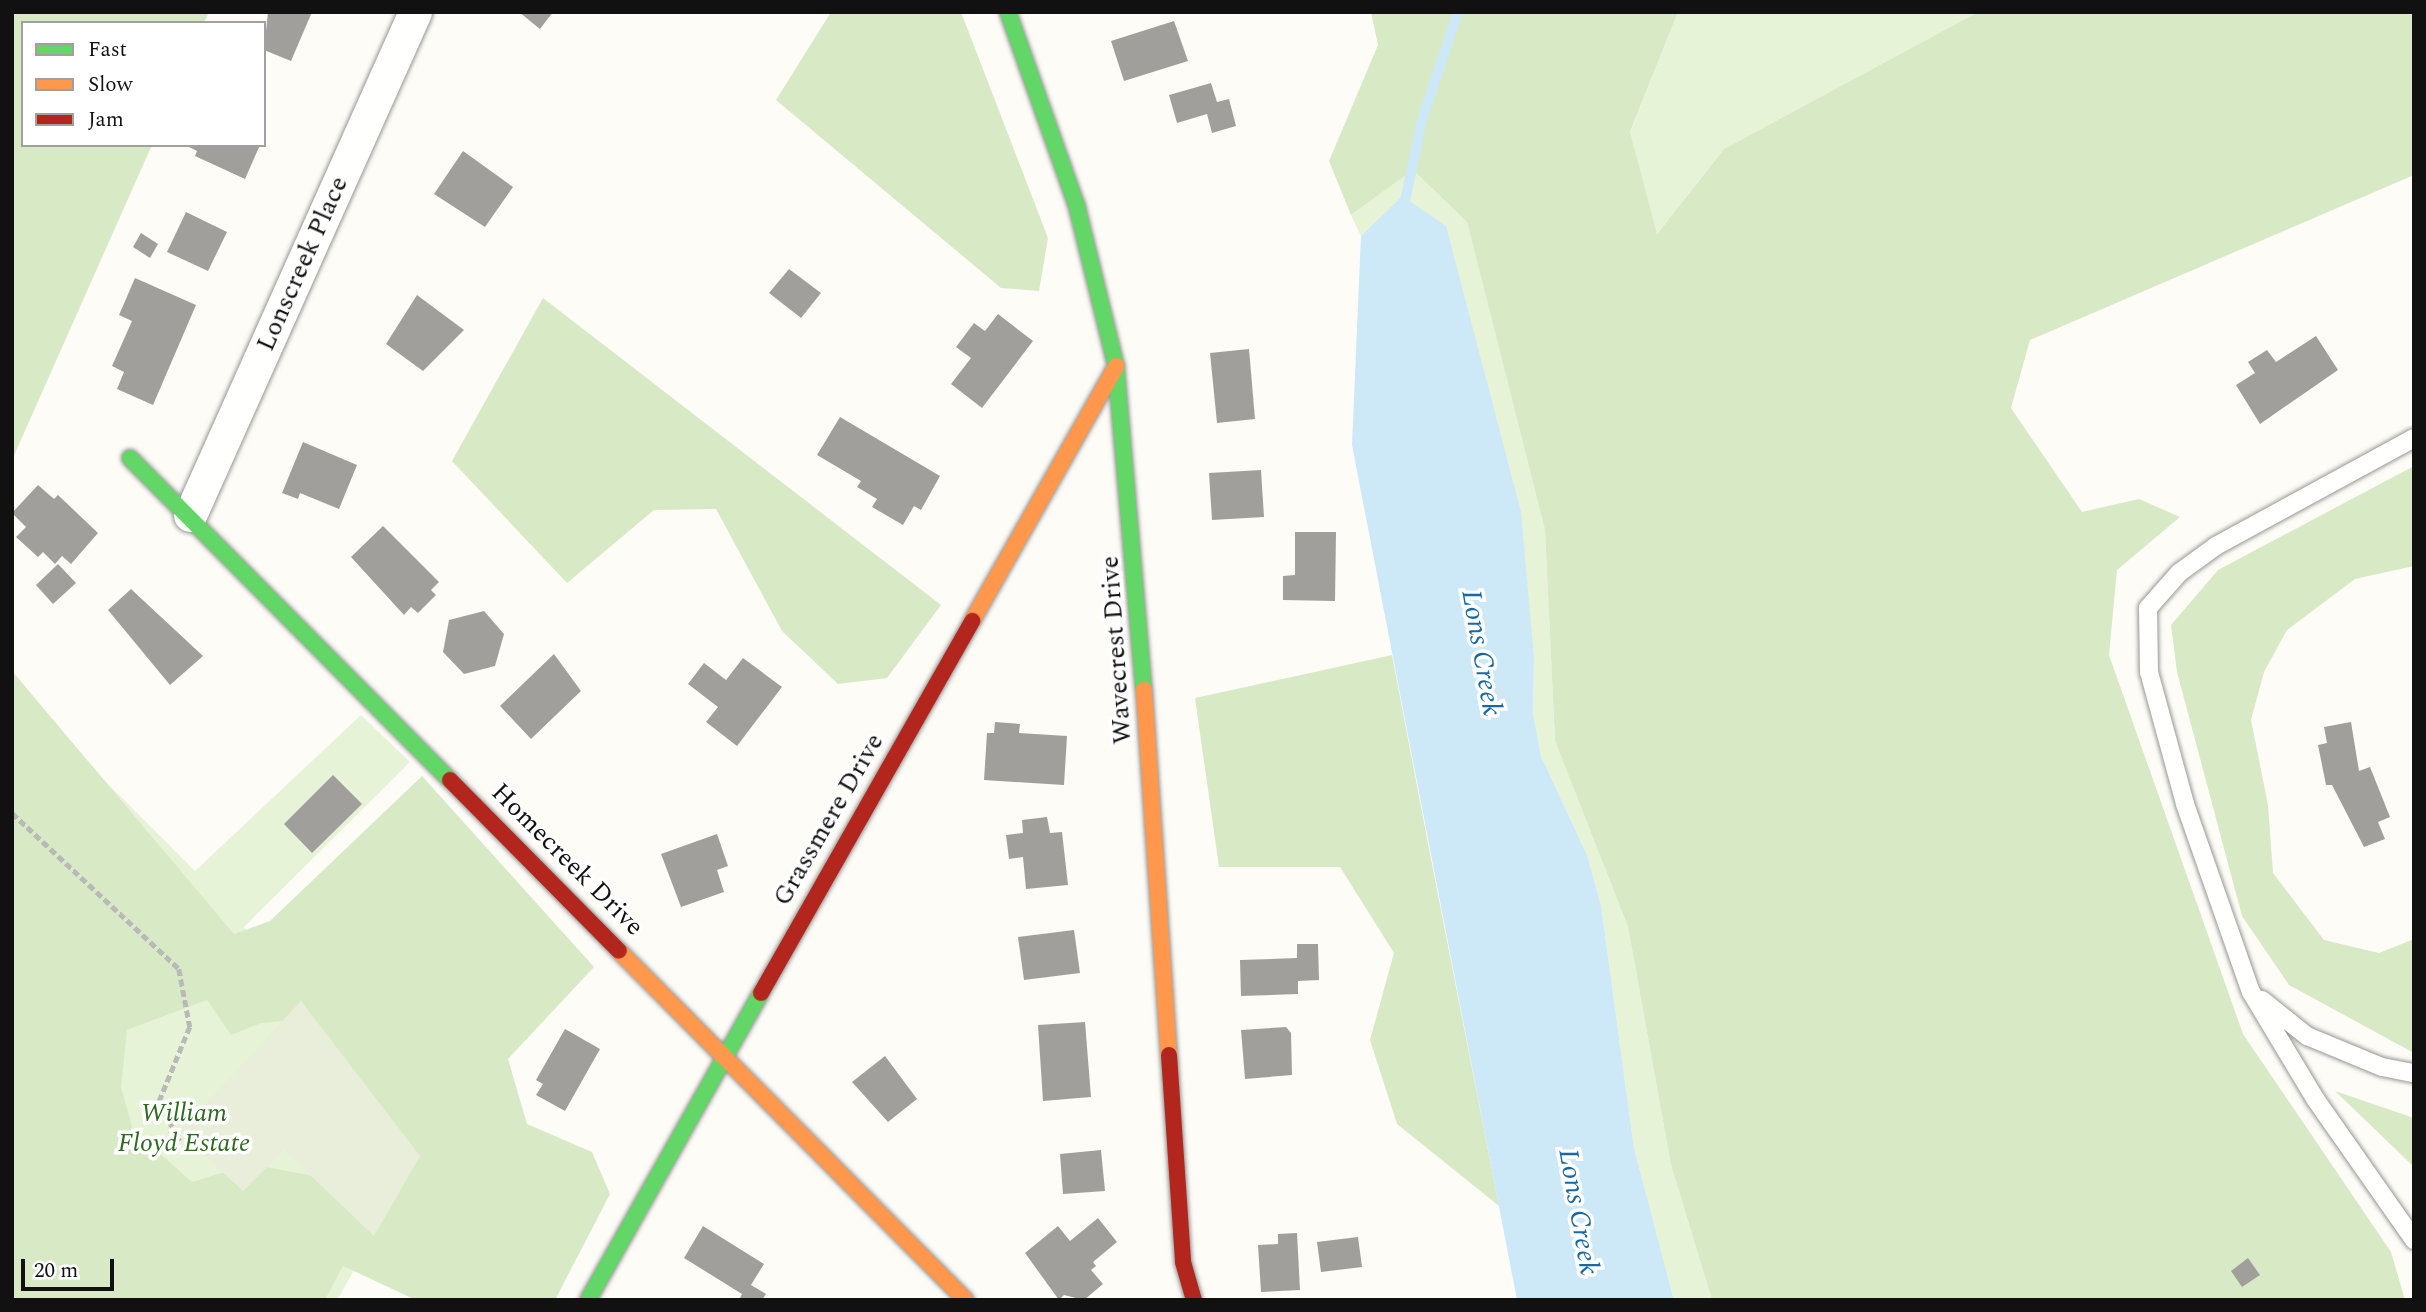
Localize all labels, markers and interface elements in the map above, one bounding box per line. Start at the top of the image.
legend [21,21,266,147]
text: Fast [88,34,127,66]
text: Slow [88,69,132,101]
text: Jam [88,104,124,136]
street label: Lonscreek Place [251,172,355,356]
street label: Wavecrest Drive [1095,555,1139,745]
water label: Lons Creek [1453,587,1509,719]
street label: Grassmere Drive [767,728,891,912]
street label: Homecreek Drive [484,777,650,943]
park label: William Floyd Estate [118,1098,250,1160]
water label: Lons Creek [1550,1146,1606,1278]
scale bar [24,1246,117,1290]
text: 20 m [34,1255,78,1287]

